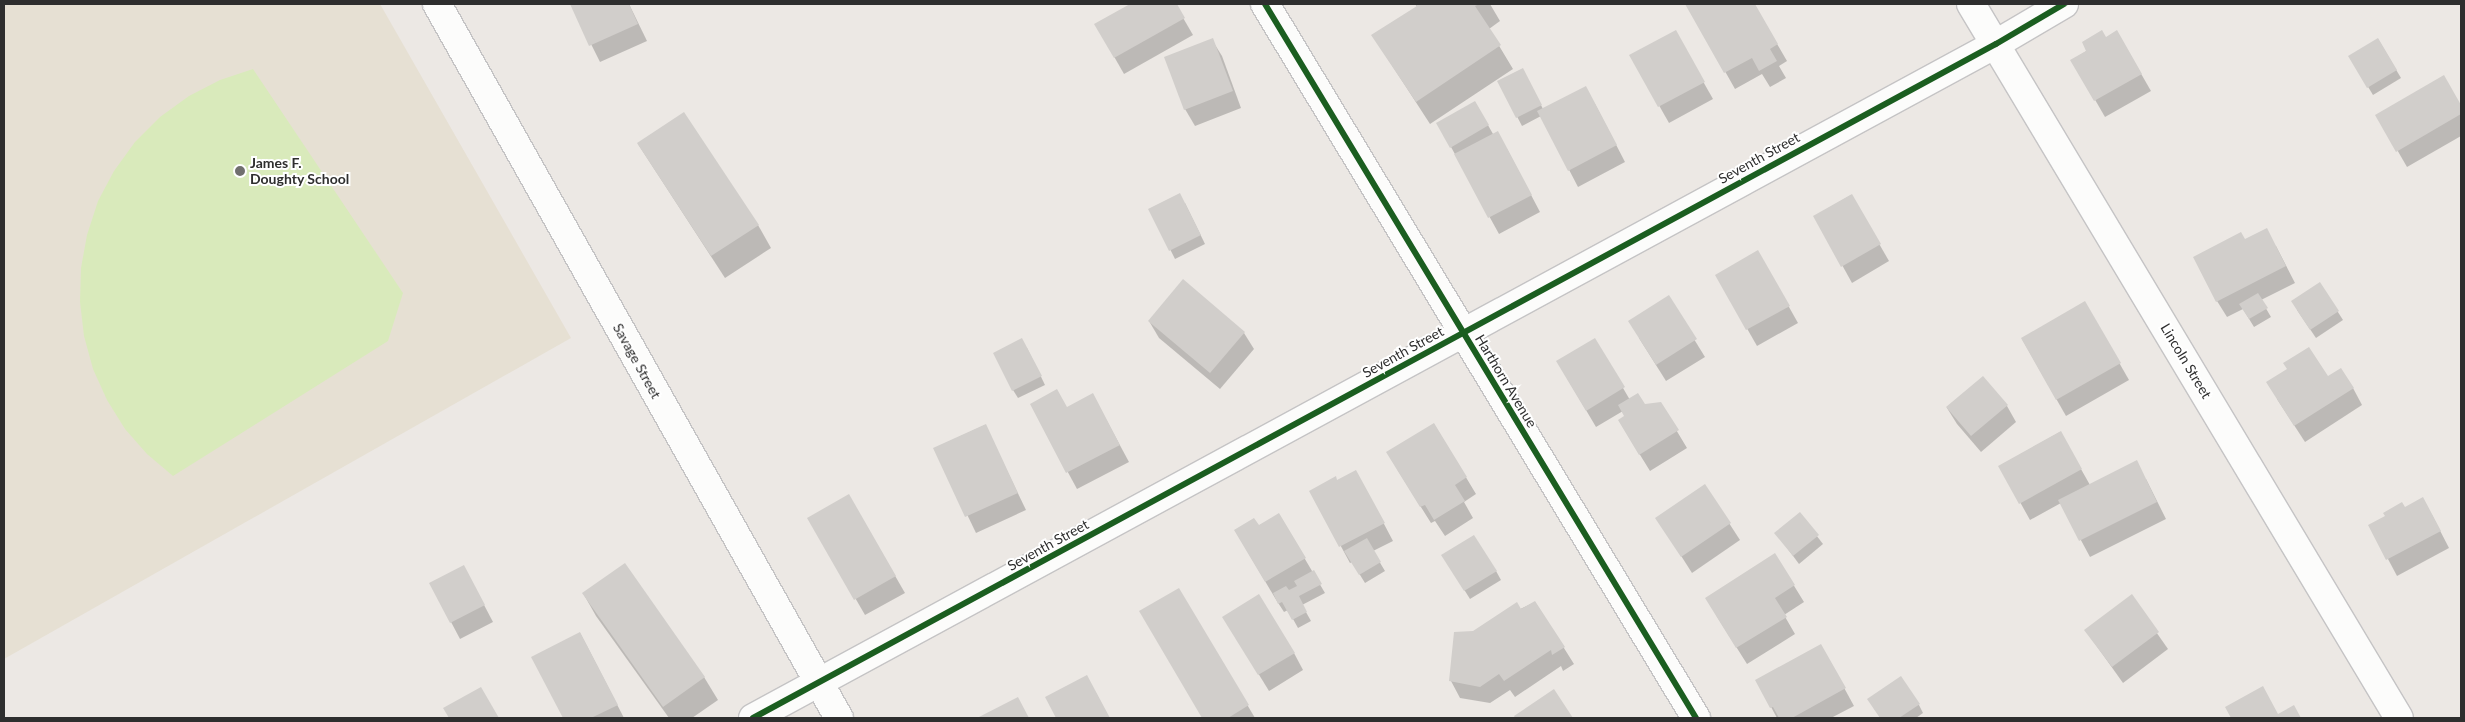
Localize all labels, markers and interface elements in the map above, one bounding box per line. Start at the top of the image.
street label: Seventh Street [1715,129,1803,187]
place label: James F. Doughty School [250,155,350,188]
marker: James F. Doughty School [234,165,246,177]
street label: Savage Street [609,320,665,402]
street label: Lincoln Street [2157,320,2215,402]
street label: Seventh Street [1359,323,1447,381]
street label: Harthorn Avenue [1471,331,1541,431]
street label: Seventh Street [1004,516,1092,574]

